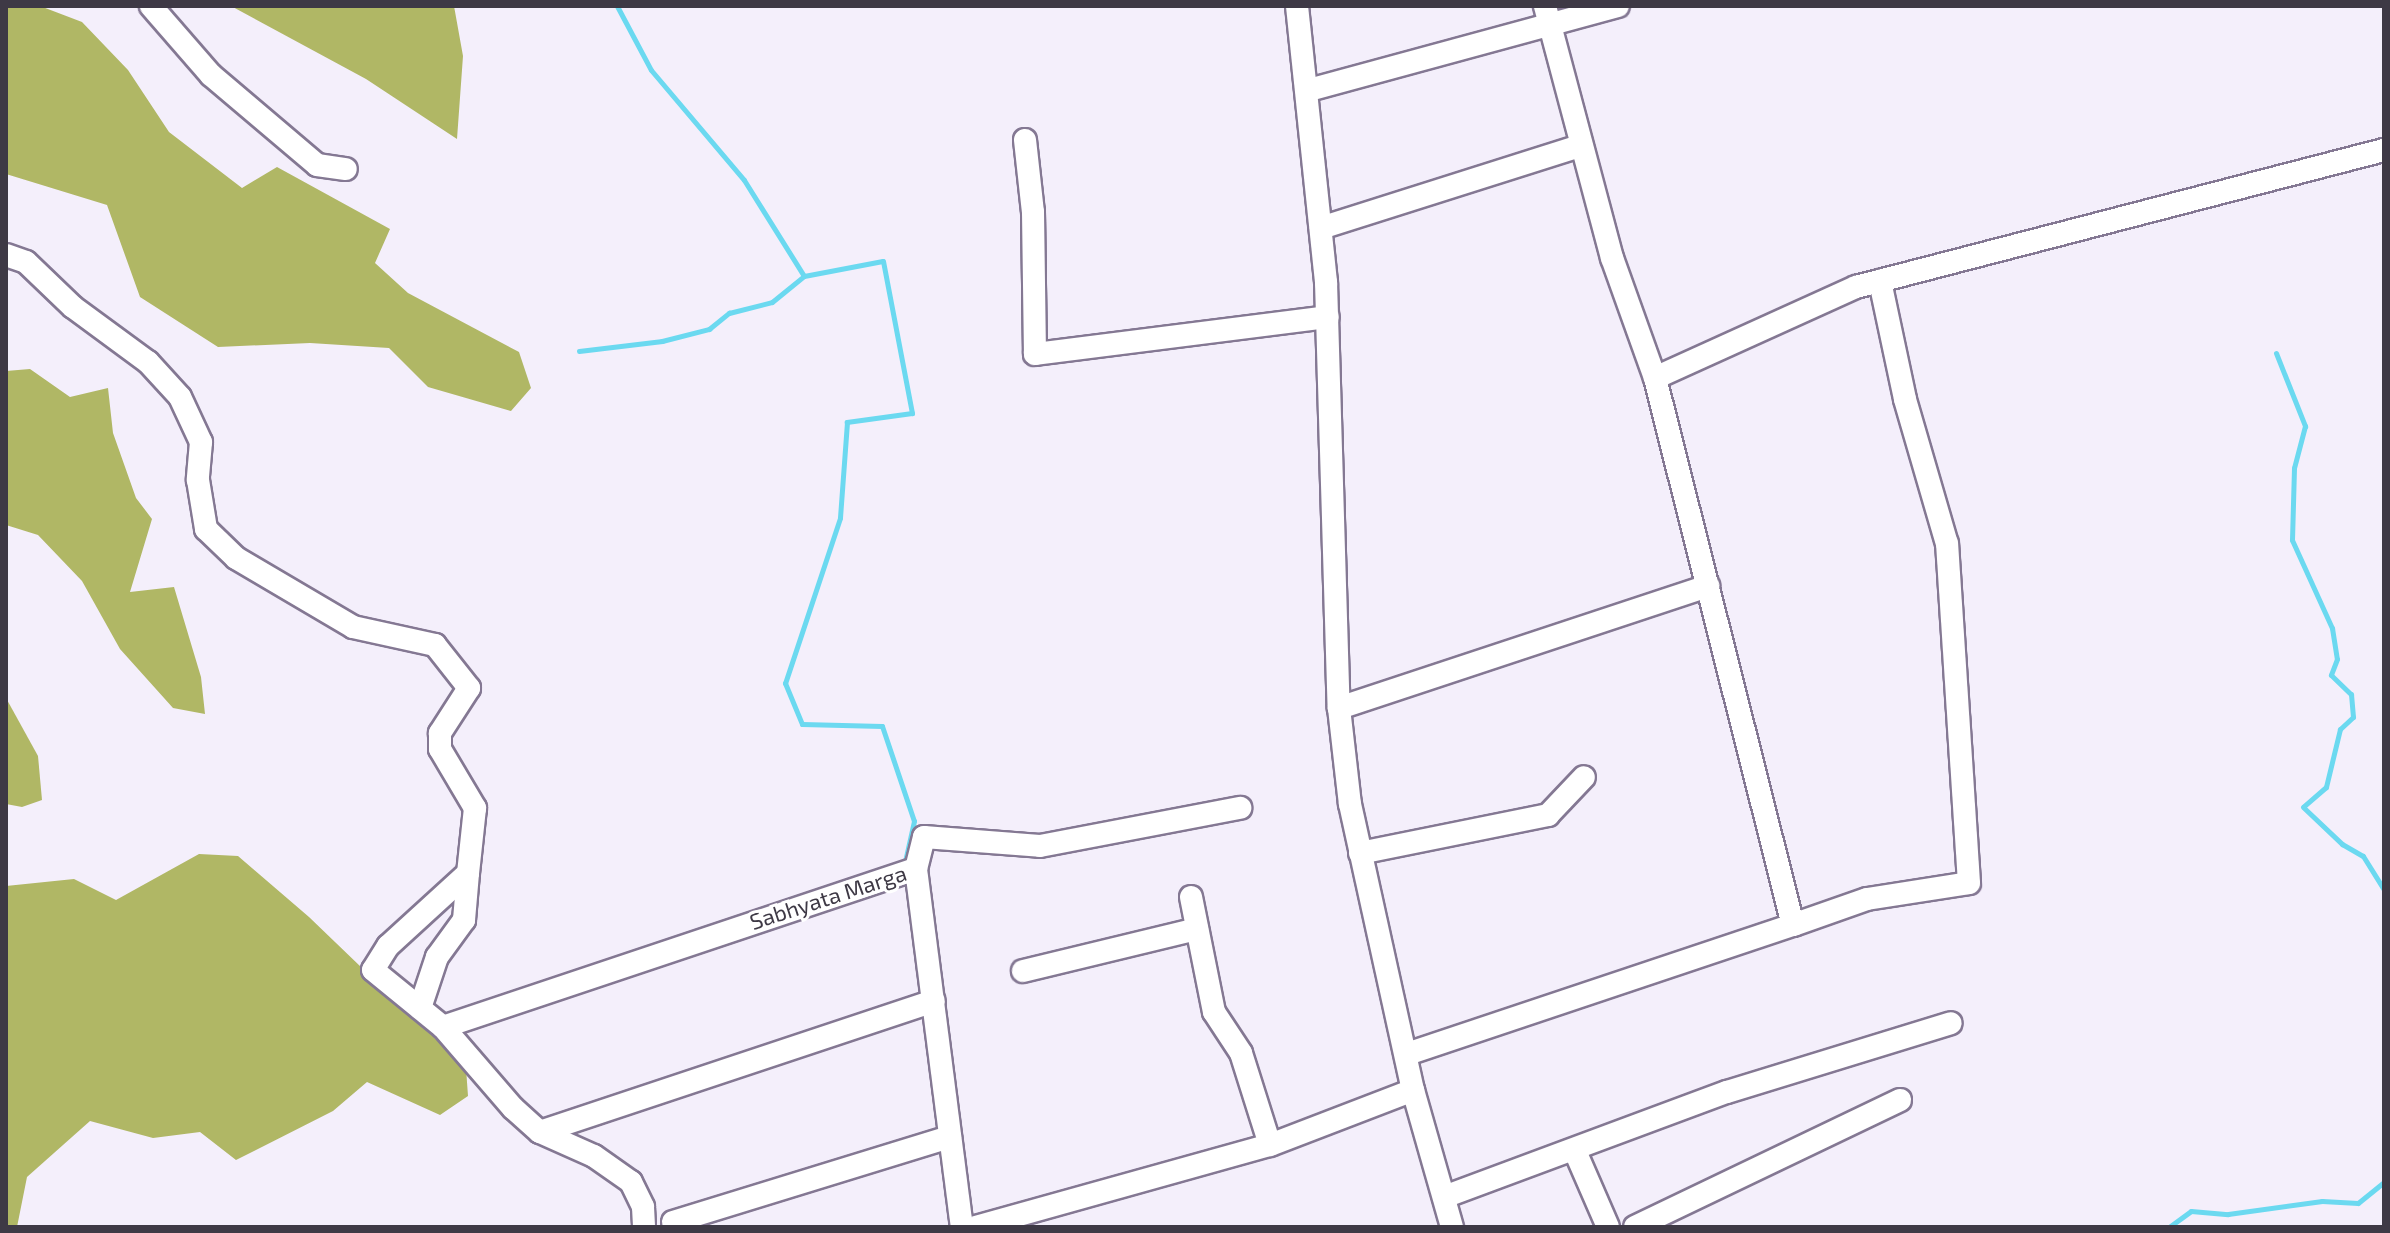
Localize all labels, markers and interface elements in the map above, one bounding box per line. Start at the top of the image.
street label: Sabhyata Marga [746,859,910,935]

